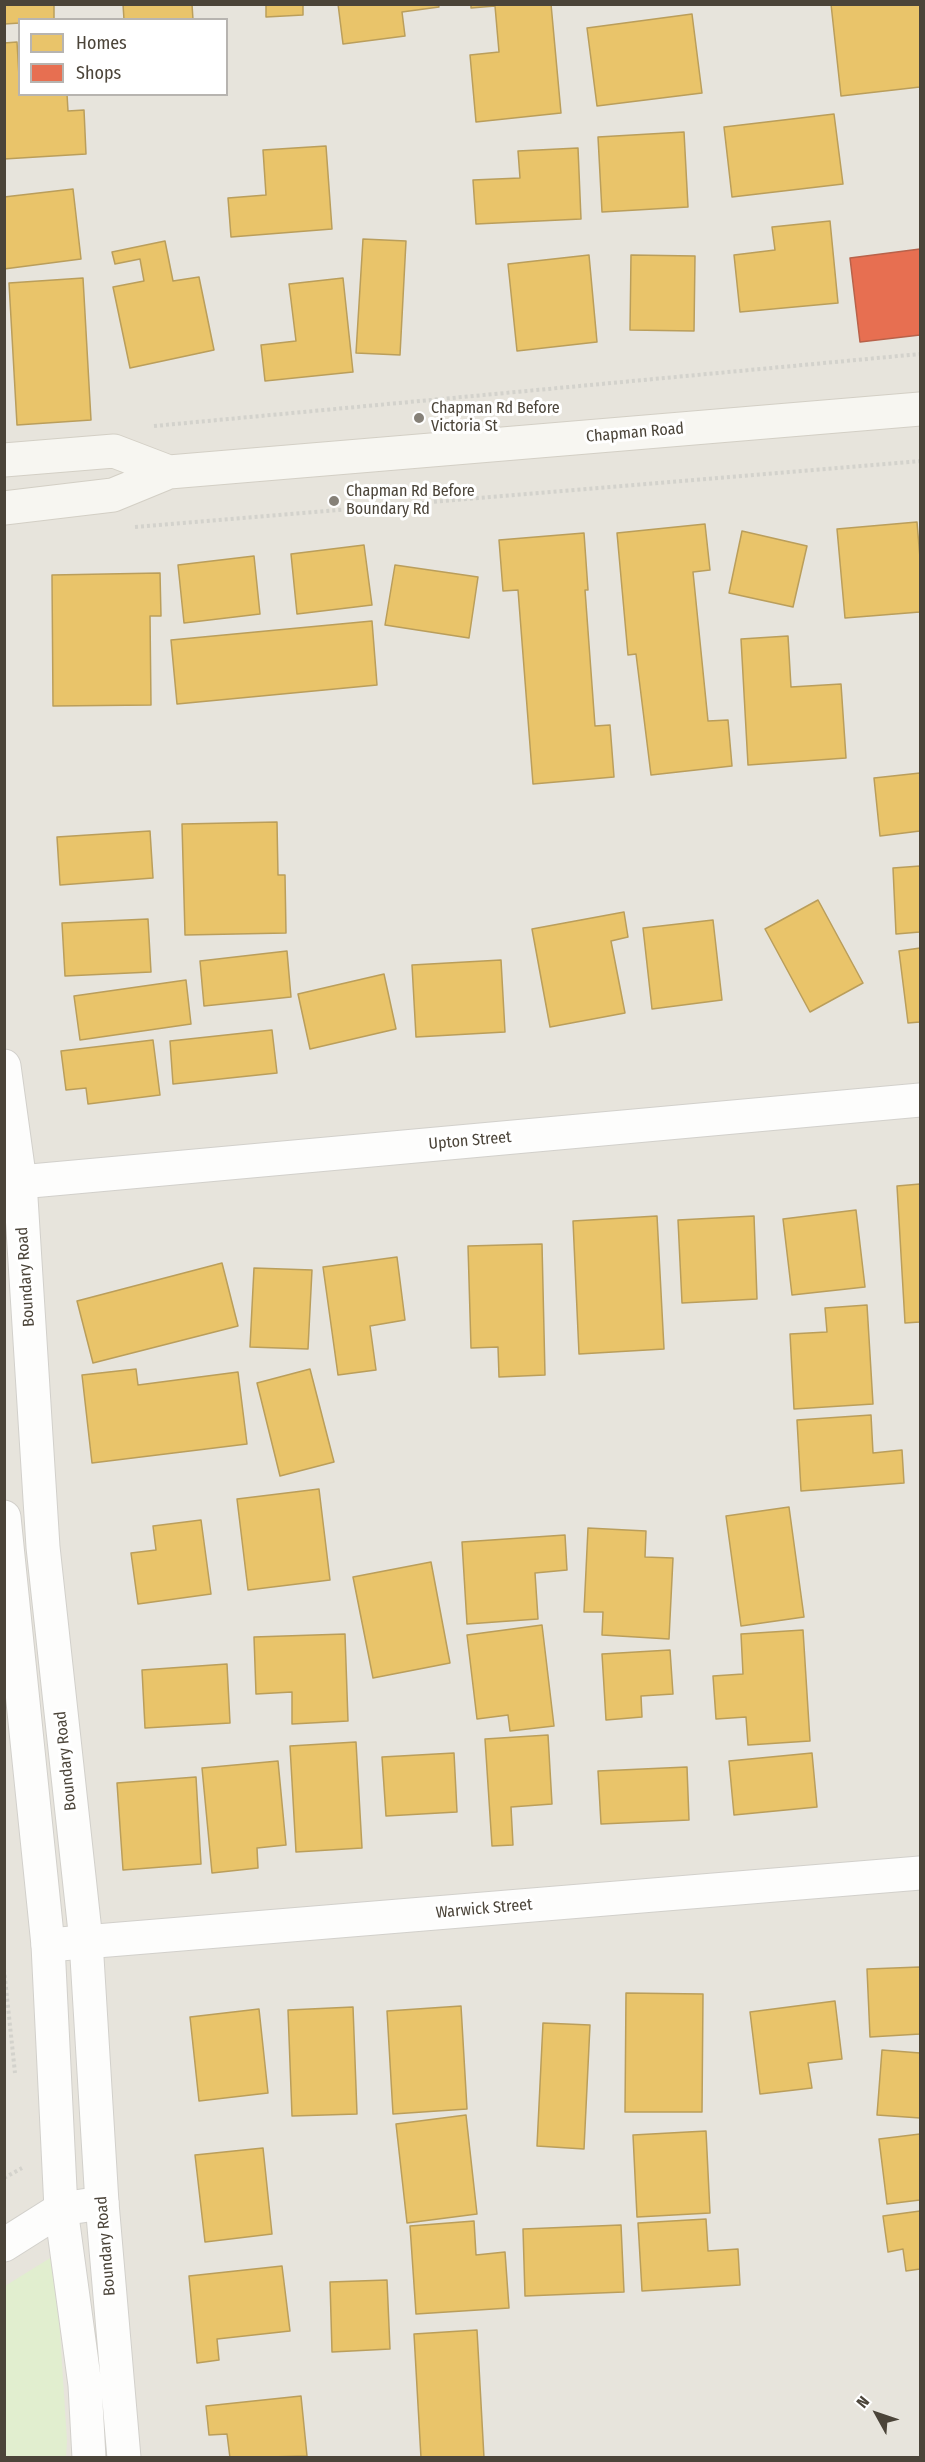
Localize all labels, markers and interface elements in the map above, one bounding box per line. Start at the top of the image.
legend [18,18,228,96]
text: Homes [76,32,127,54]
text: Shops [76,62,121,84]
place label: Chapman Rd Before Victoria St [431,399,560,437]
marker: Chapman Rd Before Victoria St [412,411,426,425]
street label: Chapman Road [585,419,685,447]
place label: Chapman Rd Before Boundary Rd [346,482,475,520]
marker: Chapman Rd Before Boundary Rd [327,494,341,508]
street label: Upton Street [428,1128,512,1154]
street label: Boundary Road [13,1226,39,1328]
street label: Boundary Road [51,1710,81,1812]
street label: Warwick Street [435,1895,533,1923]
street label: Boundary Road [92,2195,120,2297]
north arrow [847,2384,907,2444]
text: N [852,2392,873,2412]

